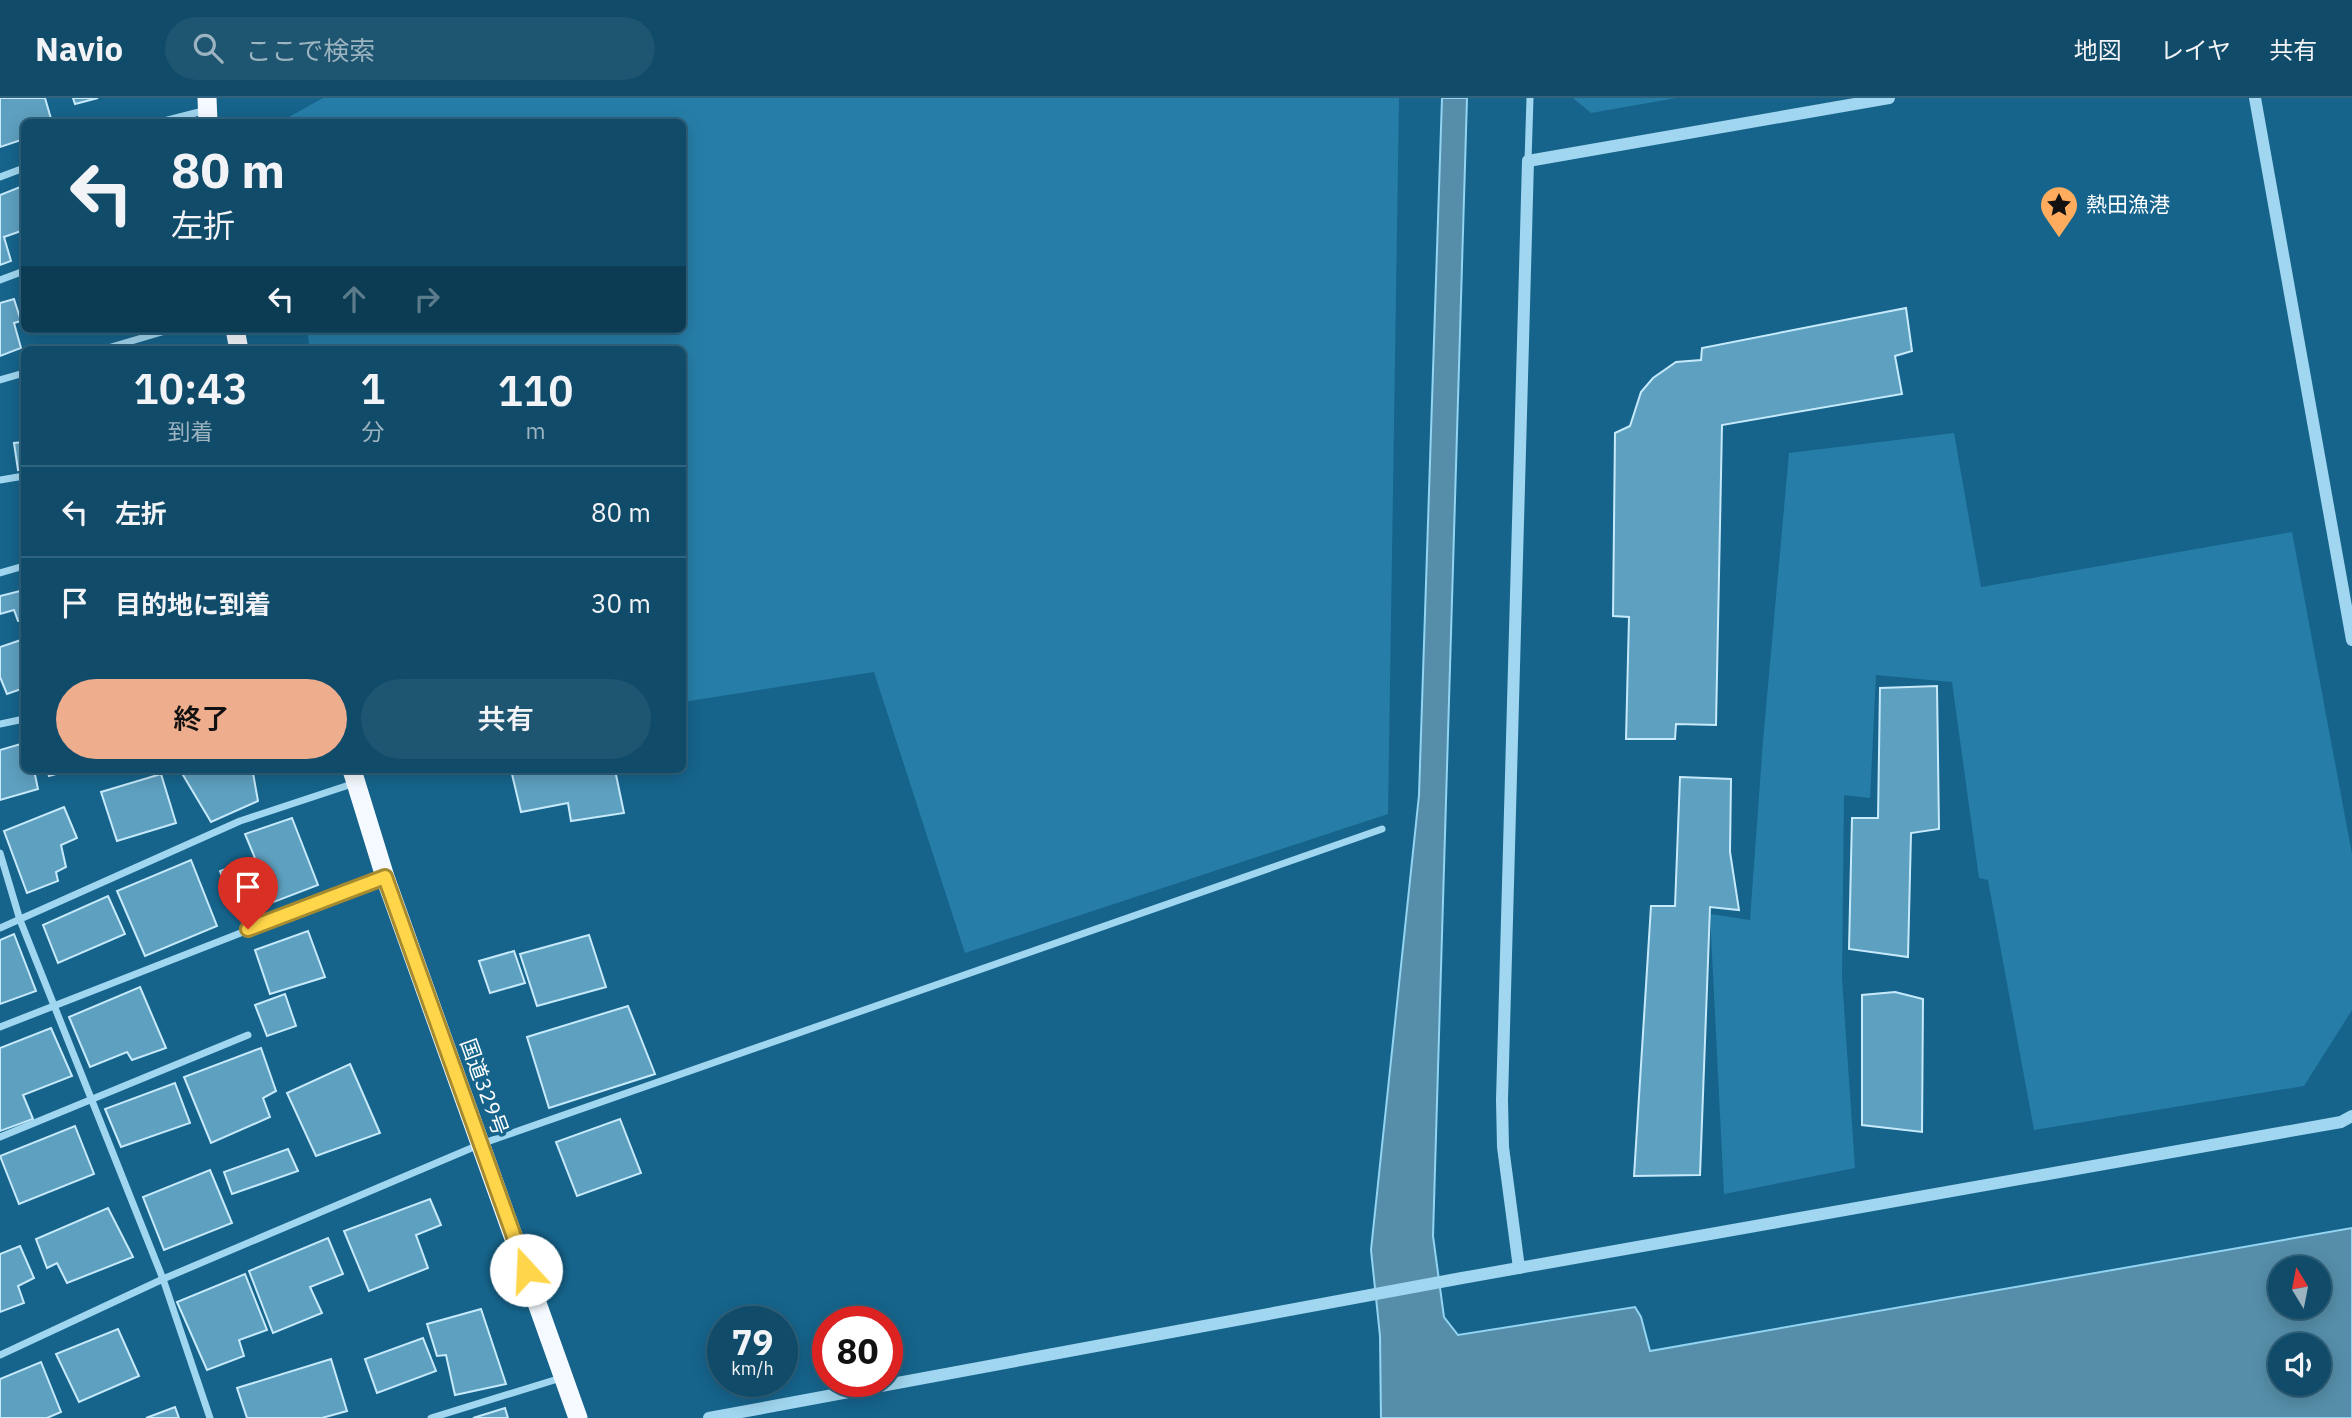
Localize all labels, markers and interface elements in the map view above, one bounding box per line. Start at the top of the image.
search box [165,17,655,80]
text: Navio [35,27,123,70]
icon: search [189,29,227,67]
text: ここで検索 [245,33,375,67]
text: 地図 [2074,34,2122,66]
text: レイヤ [2160,34,2231,66]
text: 共有 [2269,34,2317,66]
text: 80 m [171,138,285,201]
icon: left [56,147,147,238]
place icon: 熱田漁港 [2038,184,2080,239]
place label: 熱田漁港 [2086,190,2170,218]
text: 左折 [171,204,235,246]
icon: left [262,280,300,318]
icon: ahead [335,280,373,318]
icon: right [408,280,446,318]
text: 10:43 [133,361,248,416]
text: 1 [360,361,385,416]
text: 110 [498,363,573,418]
text: m [526,415,546,445]
text: 到着 [168,416,214,446]
text: 分 [361,416,384,446]
icon: left [56,493,94,531]
text: 80 m [591,495,651,529]
text: 左折 [115,496,167,530]
icon: arrive [56,584,94,622]
text: 30 m [591,586,651,620]
text: 目的地に到着 [115,587,271,621]
button: 終了 [56,679,347,759]
button: 共有 [361,679,651,759]
pin [218,857,278,929]
icon: arrive [229,868,267,906]
street label: 国道329号 [455,1035,515,1139]
position arrow [489,1233,563,1307]
north arrow [2268,1256,2331,1320]
map controls [2268,1256,2331,1396]
speed limit sign: 80 [812,1306,903,1397]
text: 79 [731,1319,774,1365]
button: sound [2268,1333,2331,1396]
text: km/h [731,1357,774,1380]

